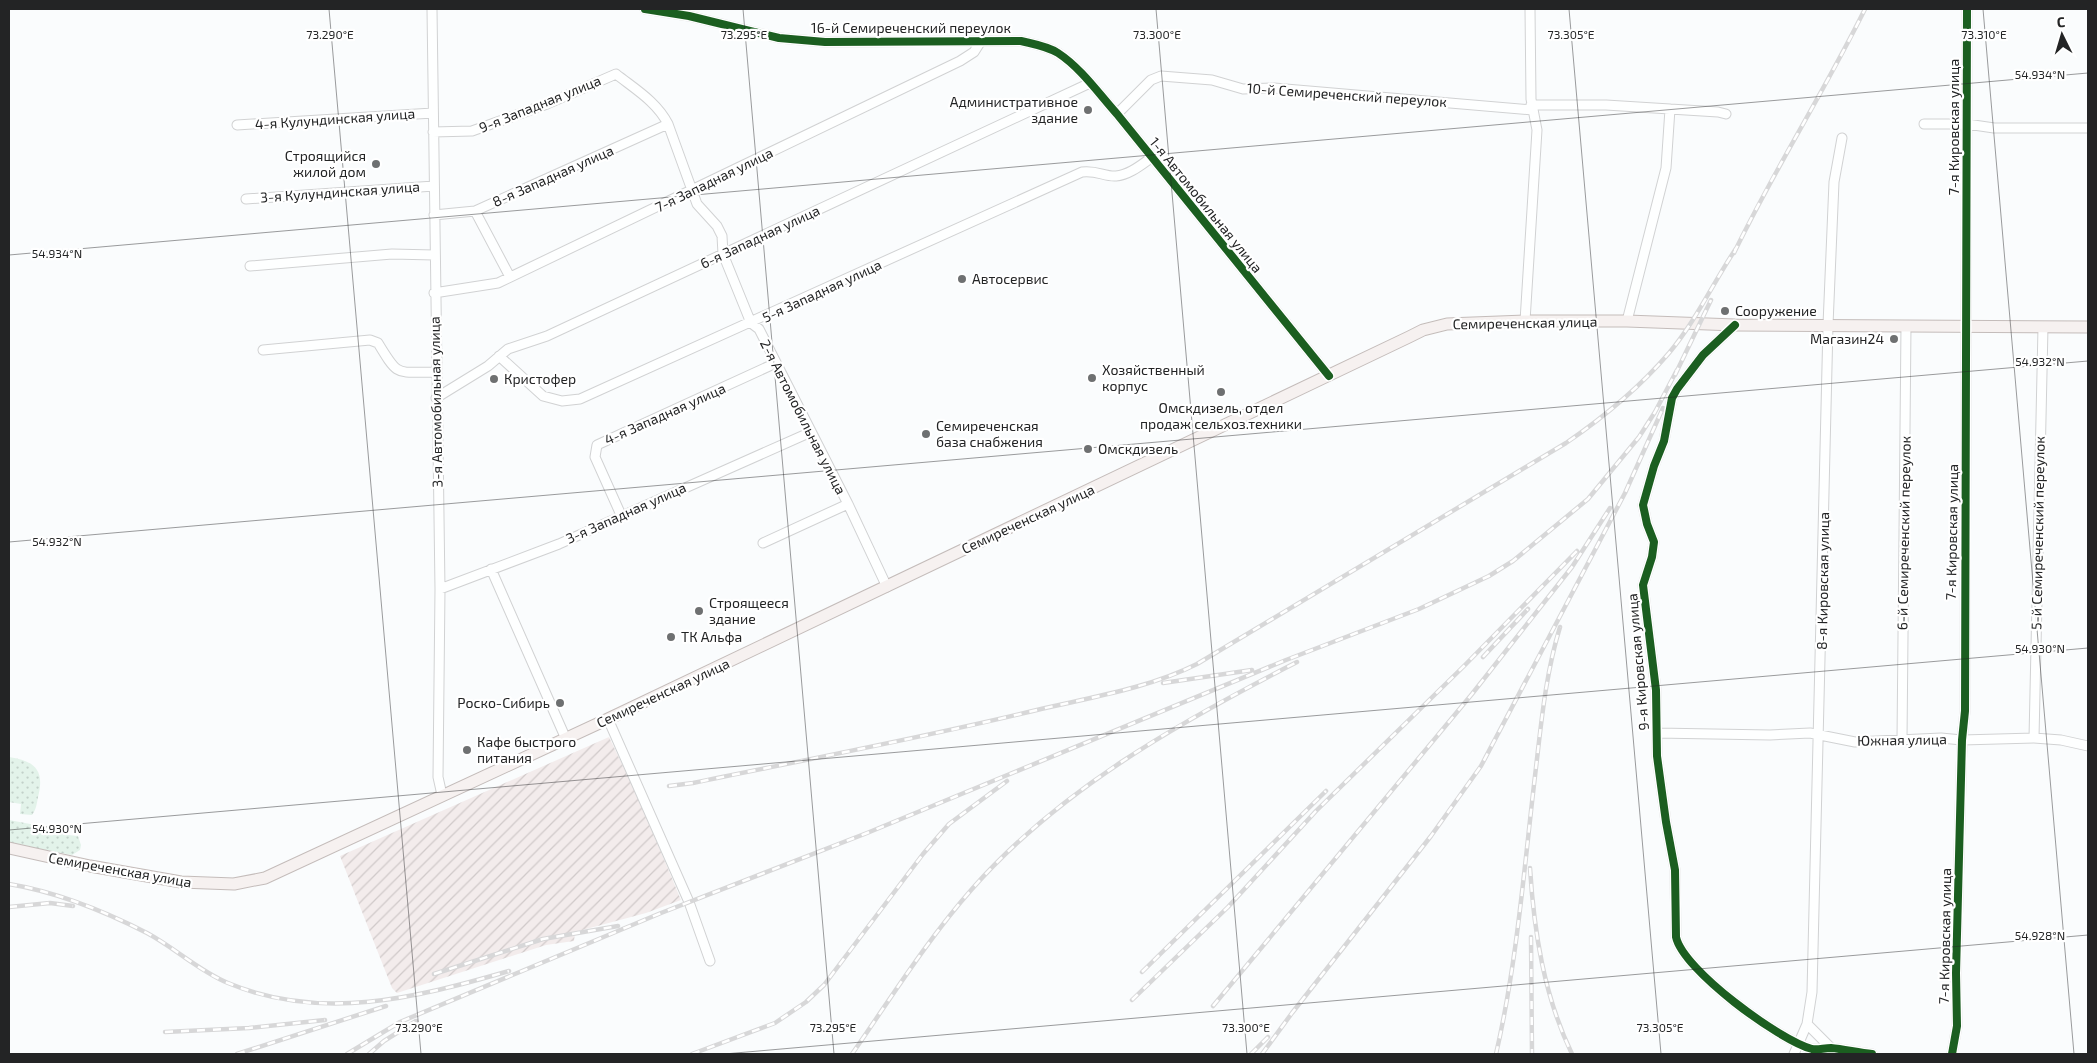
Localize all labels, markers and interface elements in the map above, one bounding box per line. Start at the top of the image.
north arrow [2037,10,2087,60]
text: С [2056,13,2066,30]
street label: 16-й Семиреченский переулок [811,19,1011,36]
text: 73.290°E [306,27,354,41]
text: 73.295°E [721,27,768,41]
text: 73.300°E [1133,27,1181,41]
text: 73.305°E [1548,27,1595,41]
text: 73.310°E [1961,27,2007,41]
street label: 7-я Кировская улица [1945,59,1962,195]
text: 54.934°N [2015,67,2065,81]
street label: 9-я Западная улица [476,71,603,136]
street label: 10-й Семиреченский переулок [1247,79,1448,110]
place label: Административное здание [950,93,1078,126]
street label: 4-я Кулундинская улица [254,104,416,133]
marker: Административное здание [1082,104,1094,116]
street label: 1-я Автомобильная улица [1147,134,1266,276]
street label: 8-я Западная улица [490,141,616,210]
street label: 7-я Западная улица [652,144,775,215]
place label: Строящийся жилой дом [285,147,366,180]
marker: Строящийся жилой дом [370,158,382,170]
street label: 3-я Кулундинская улица [260,177,420,206]
street label: 6-я Западная улица [697,201,822,272]
text: 54.934°N [32,246,82,260]
street label: 5-я Западная улица [759,255,884,326]
place label: Автосервис [972,270,1049,287]
marker: Автосервис [956,273,968,285]
place label: Сооружение [1735,302,1817,319]
marker: Сооружение [1719,305,1731,317]
street label: Семиреченская улица [1452,313,1598,332]
street label: 3-я Автомобильная улица [426,316,445,488]
place label: Магазин24 [1810,330,1884,347]
marker: Магазин24 [1888,333,1900,345]
street label: 2-я Автомобильная улица [757,337,850,497]
text: 54.932°N [2015,354,2065,368]
place label: Хозяйственный корпус [1102,361,1205,394]
place label: Кристофер [504,370,576,387]
marker: Хозяйственный корпус [1086,372,1098,384]
marker: Кристофер [488,373,500,385]
street label: 4-я Западная улица [602,379,728,448]
marker: Омскдизель, отдел продаж сельхоз.техники [1215,386,1227,398]
place label: Омскдизель, отдел продаж сельхоз.техники [1140,399,1302,432]
place label: Семиреченская база снабжения [936,417,1043,450]
marker: Семиреченская база снабжения [920,428,932,440]
street label: 6-й Семиреченский переулок [1893,435,1914,630]
street label: 5-й Семиреченский переулок [2027,436,2048,630]
place label: Омскдизель [1098,440,1178,457]
marker: Омскдизель [1082,443,1094,455]
street label: 7-я Кировская улица [1942,464,1961,600]
street label: 3-я Западная улица [563,478,689,547]
street label: Семиреченская улица [959,480,1097,557]
street label: 8-я Кировская улица [1813,512,1832,650]
text: 54.932°N [32,534,82,548]
street label: 9-я Кировская улица [1623,593,1652,731]
place label: Строящееся здание [709,594,789,627]
marker: Строящееся здание [693,605,705,617]
place label: ТК Альфа [681,628,742,645]
marker: ТК Альфа [665,631,677,643]
text: 54.930°N [2015,641,2065,655]
street label: Семиреченская улица [594,654,732,731]
place label: Роско-Сибирь [457,694,550,711]
marker: Роско-Сибирь [554,697,566,709]
street label: Южная улица [1857,730,1947,749]
place label: Кафе быстрого питания [477,733,576,766]
marker: Кафе быстрого питания [461,744,473,756]
text: 54.930°N [32,821,82,835]
street label: Семиреченская улица [47,849,193,890]
street label: 7-я Кировская улица [1935,868,1954,1004]
text: 54.928°N [2015,928,2065,942]
text: 73.290°E [395,1020,443,1034]
text: 73.295°E [810,1020,857,1034]
text: 73.300°E [1222,1020,1270,1034]
text: 73.305°E [1637,1020,1684,1034]

